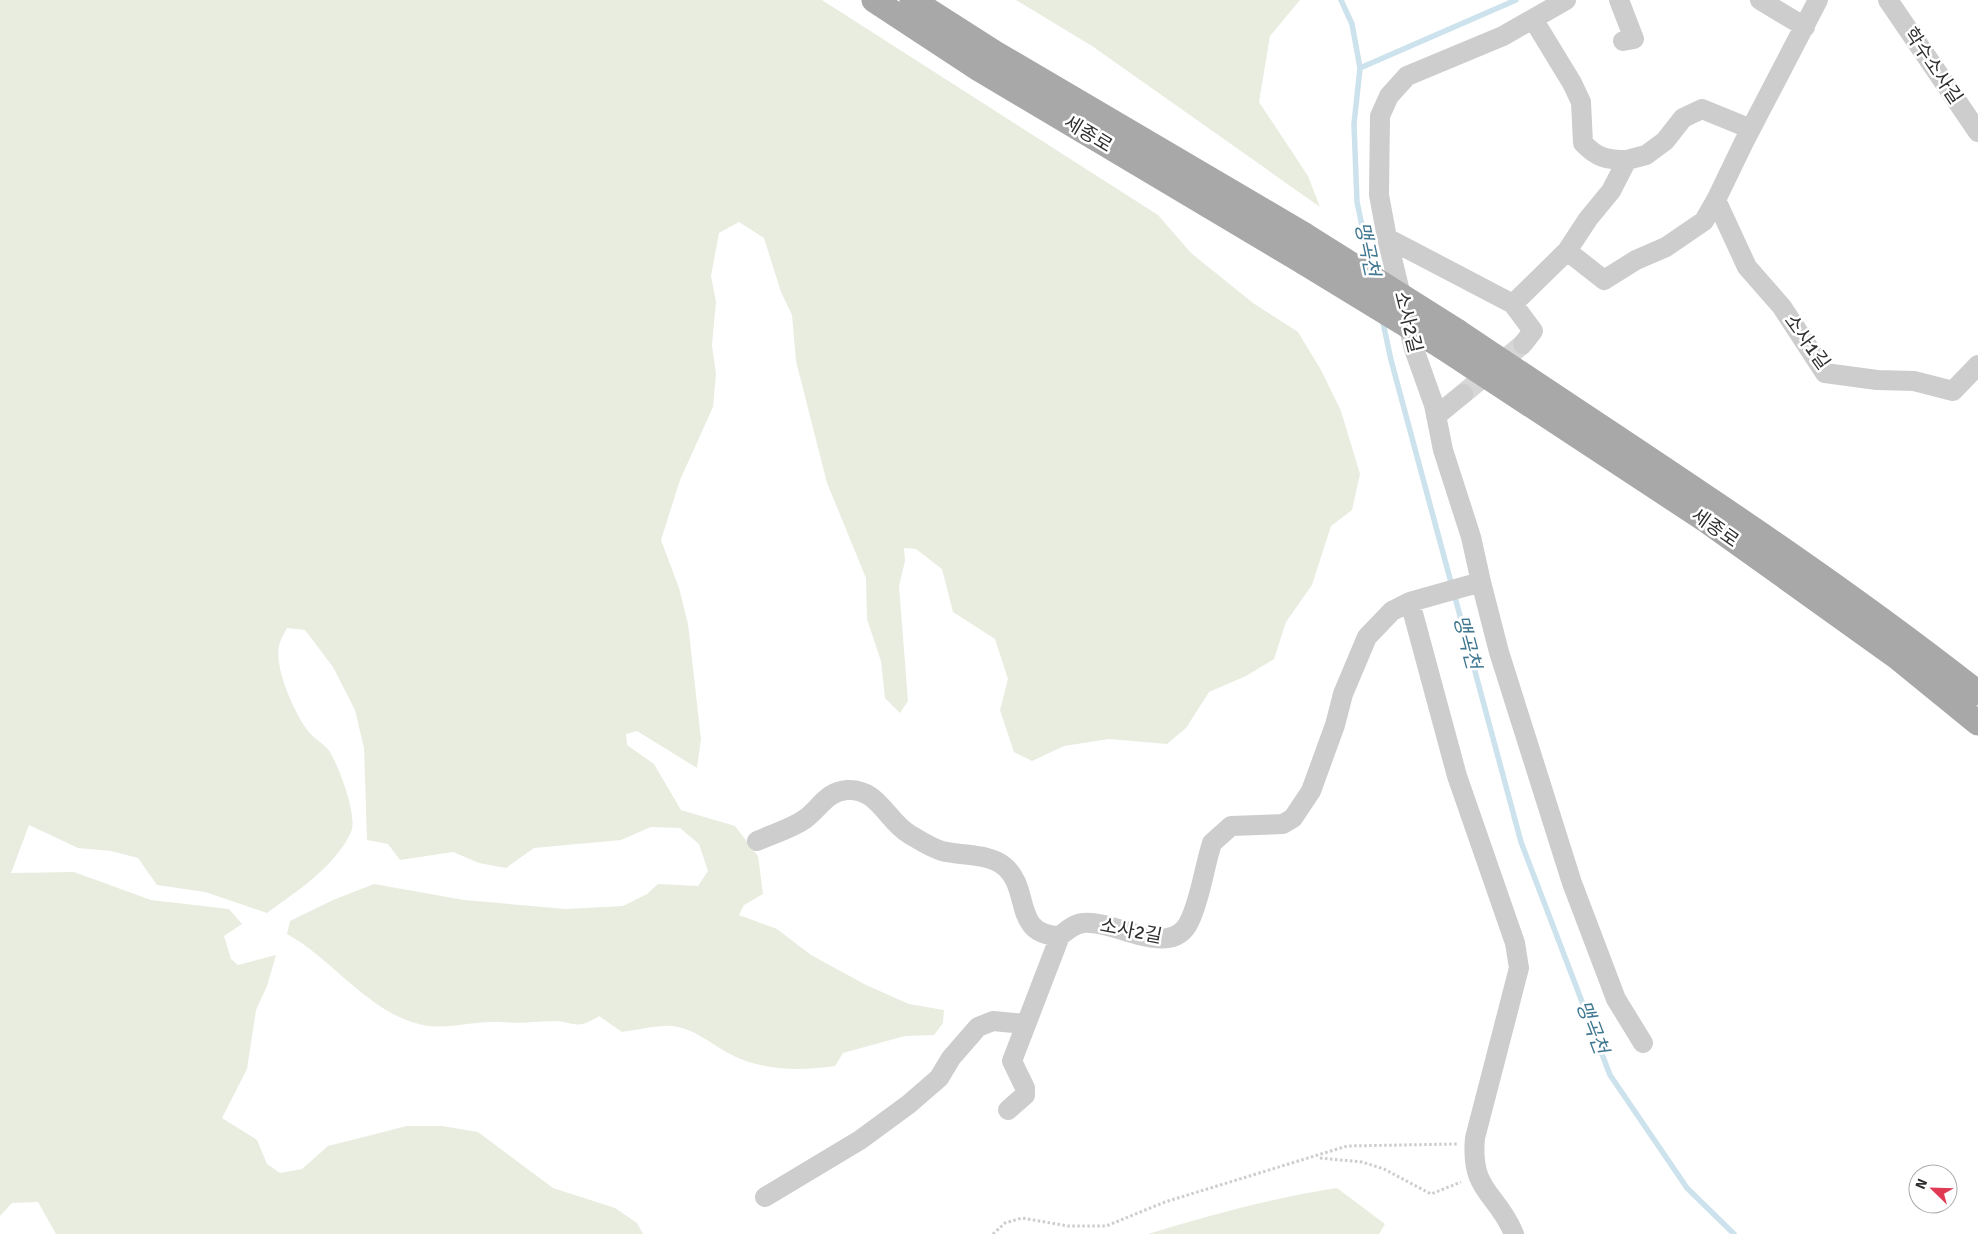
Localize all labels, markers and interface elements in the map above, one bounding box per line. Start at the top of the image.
street label: 학수소사길 [1899,23,1967,109]
street label: 세종로 [1059,110,1117,158]
water label: 맹곡천 [1349,219,1386,281]
street label: 소사2길 [1389,289,1427,355]
street label: 소사1길 [1779,310,1835,374]
street label: 세종로 [1687,503,1743,553]
water label: 맹곡천 [1448,612,1487,674]
street label: 소사2길 [1098,913,1164,949]
water label: 맹곡천 [1570,997,1614,1060]
north arrow [1908,1164,1958,1214]
text: N [1912,1176,1931,1192]

